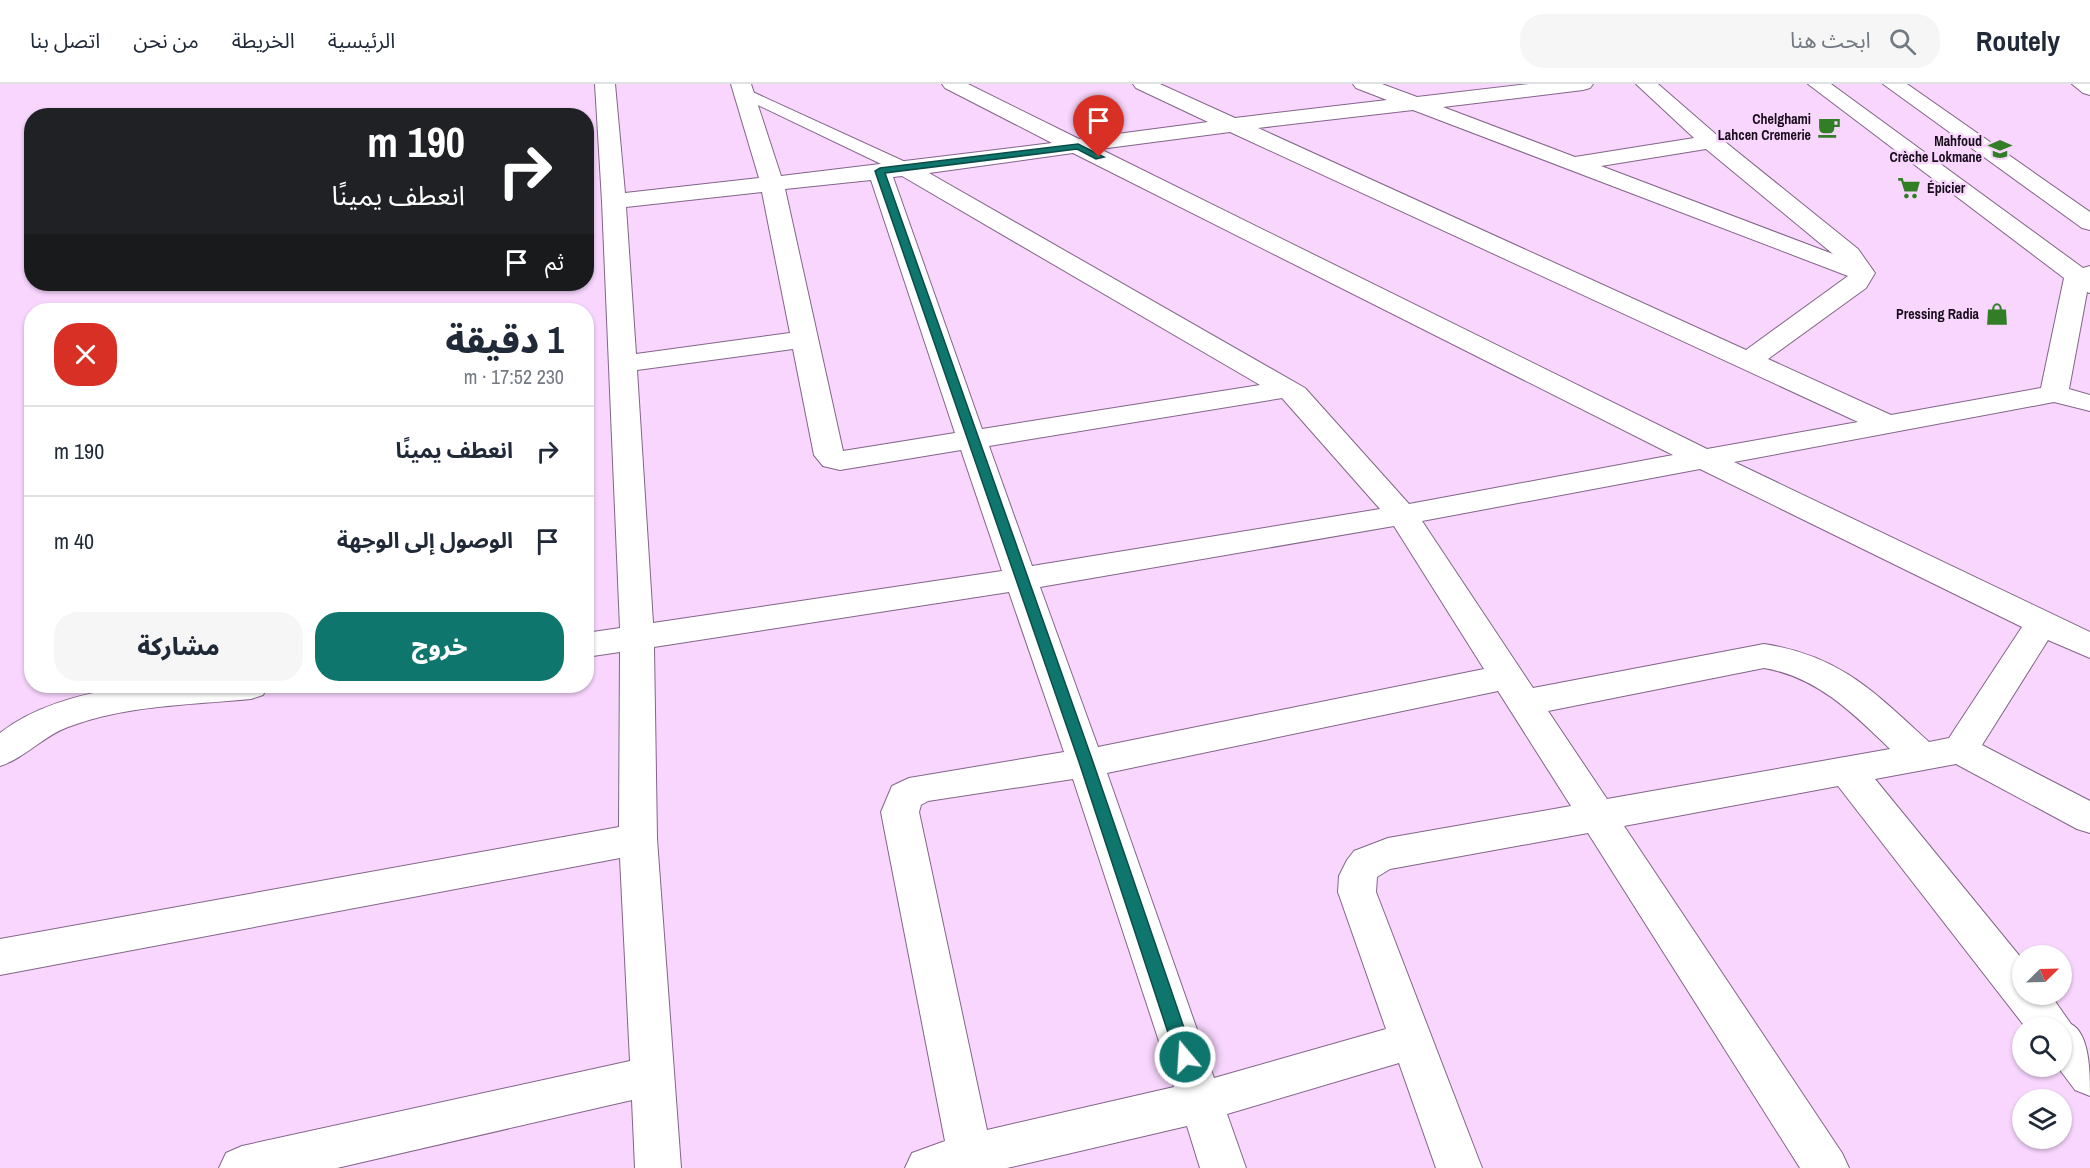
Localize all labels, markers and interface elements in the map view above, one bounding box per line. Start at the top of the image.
search box [1520,14,1940,68]
text: Routely [1976,22,2060,60]
text: ابحث هنا [1790,25,1871,55]
icon: search [1886,25,1919,58]
text: اتصل بنا [30,26,100,55]
text: من نحن [133,26,199,55]
text: الخريطة [232,26,295,55]
text: الرئيسية [328,26,395,55]
pin [1073,95,1124,157]
icon: arrive [1082,104,1115,137]
place label: Chelghami Lahcen Cremerie [1718,110,1811,144]
text: 190 m [367,114,465,170]
cafe icon: Chelghami Lahcen Cremerie [1816,114,1842,140]
icon: right [486,132,564,210]
place label: Mahfoud Crèche Lokmane [1889,132,1982,166]
school or university icon: Mahfoud Crèche Lokmane [1987,136,2013,162]
supermarket icon: Épicier [1896,175,1922,201]
text: انعطف يمينًا [331,177,465,213]
place label: Épicier [1927,179,1966,197]
icon: arrive [500,246,533,279]
text: ثم [545,247,564,277]
shop icon: Pressing Radia [1984,301,2010,327]
place label: Pressing Radia [1896,305,1980,323]
text: 1 دقيقة [445,316,564,364]
button: close [54,323,117,386]
text: 230 m · 17:52 [464,363,564,390]
text: انعطف يمينًا [395,435,513,465]
icon: right [531,435,564,468]
text: 190 m [54,436,104,466]
text: الوصول إلى الوجهة [337,525,513,555]
icon: arrive [531,525,564,558]
text: 40 m [54,526,94,556]
button: مشاركة [54,612,303,681]
button: خروج [315,612,564,681]
north arrow [2012,945,2072,1005]
map controls [2012,945,2072,1149]
button: search [2012,1017,2072,1077]
position arrow [1153,1025,1217,1089]
button: layers [2012,1089,2072,1149]

